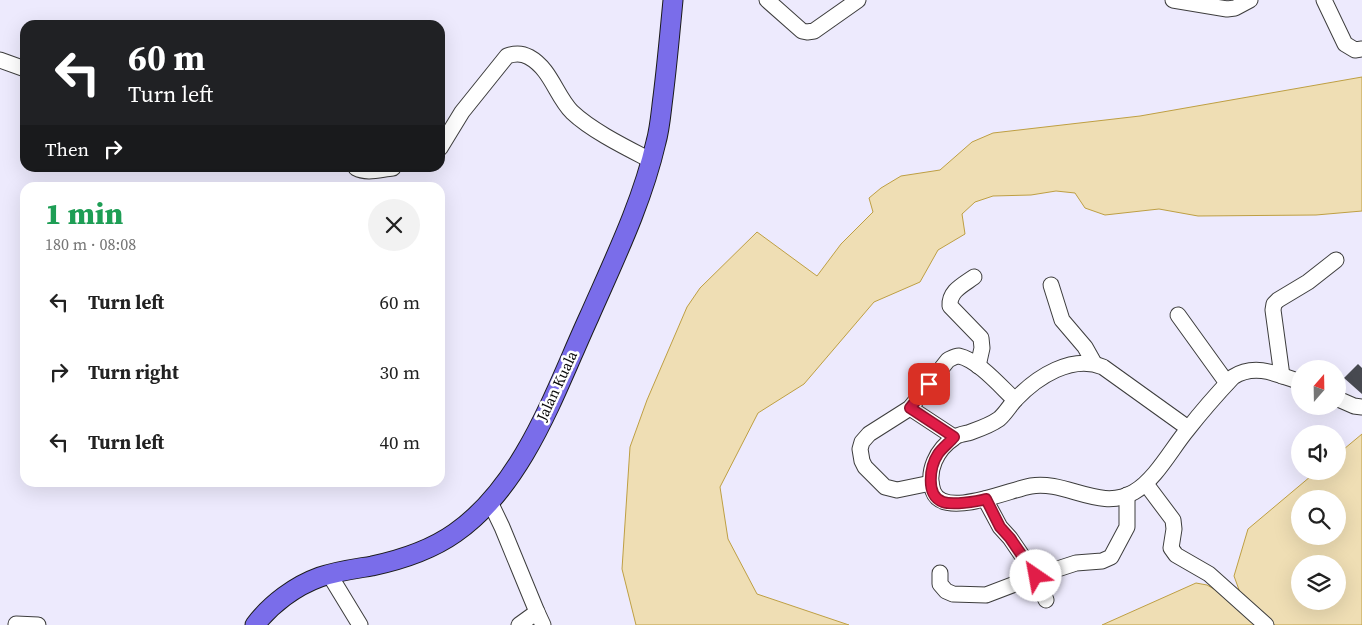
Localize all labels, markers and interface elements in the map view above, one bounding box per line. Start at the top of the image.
text: 60 m [128,34,205,82]
icon: left [45,40,110,105]
text: Turn left [128,79,213,109]
icon: right [99,135,127,163]
text: Then [45,136,89,162]
text: 1 min [45,193,123,234]
button: close [368,199,420,251]
text: 180 m · 08:08 [45,233,136,255]
icon: left [45,288,73,316]
text: Turn left [88,289,164,315]
text: 60 m [379,289,420,315]
street label: Jalan Kuala [531,347,582,425]
icon: right [45,358,73,386]
text: Turn right [88,359,179,385]
text: 30 m [379,359,420,385]
north arrow [1291,360,1346,415]
map controls [1291,360,1346,610]
pin [908,363,950,405]
icon: arrive [915,370,943,398]
button: sound [1291,425,1346,480]
icon: left [45,428,73,456]
text: Turn left [88,429,164,455]
text: 40 m [379,429,420,455]
button: search [1291,490,1346,545]
position arrow [1009,549,1061,601]
button: layers [1291,555,1346,610]

